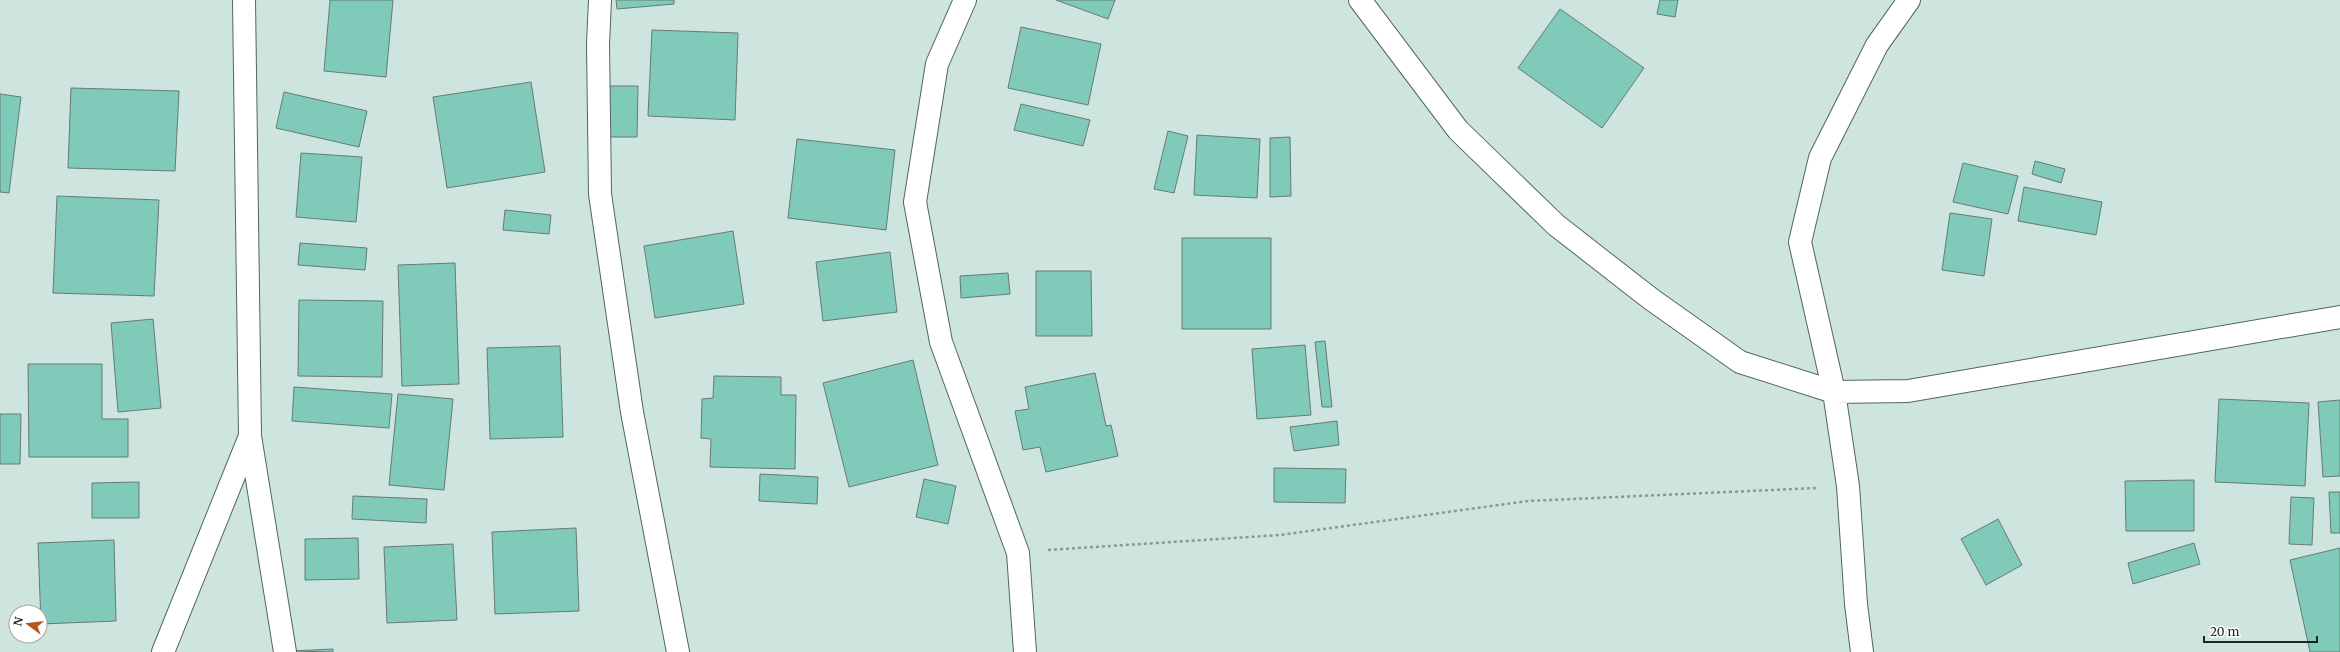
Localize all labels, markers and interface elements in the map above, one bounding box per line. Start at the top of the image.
north arrow [8,604,48,644]
text: N [10,615,26,627]
scale bar [2204,618,2317,644]
text: 20 m [2210,624,2239,639]

